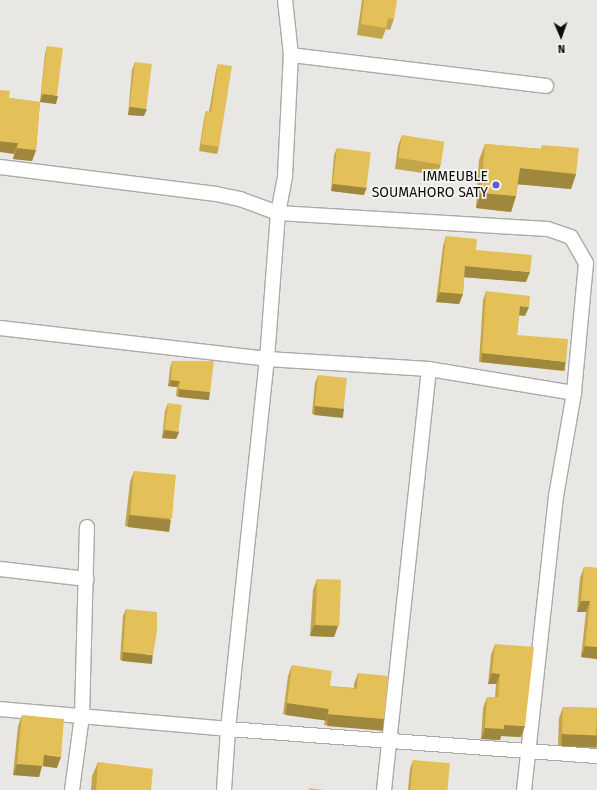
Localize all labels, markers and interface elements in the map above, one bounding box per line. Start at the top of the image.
north arrow [541,16,581,56]
text: N [558,42,565,55]
place label: IMMEUBLE SOUMAHORO SATY [372,169,488,202]
marker: IMMEUBLE SOUMAHORO SATY [491,180,501,190]

